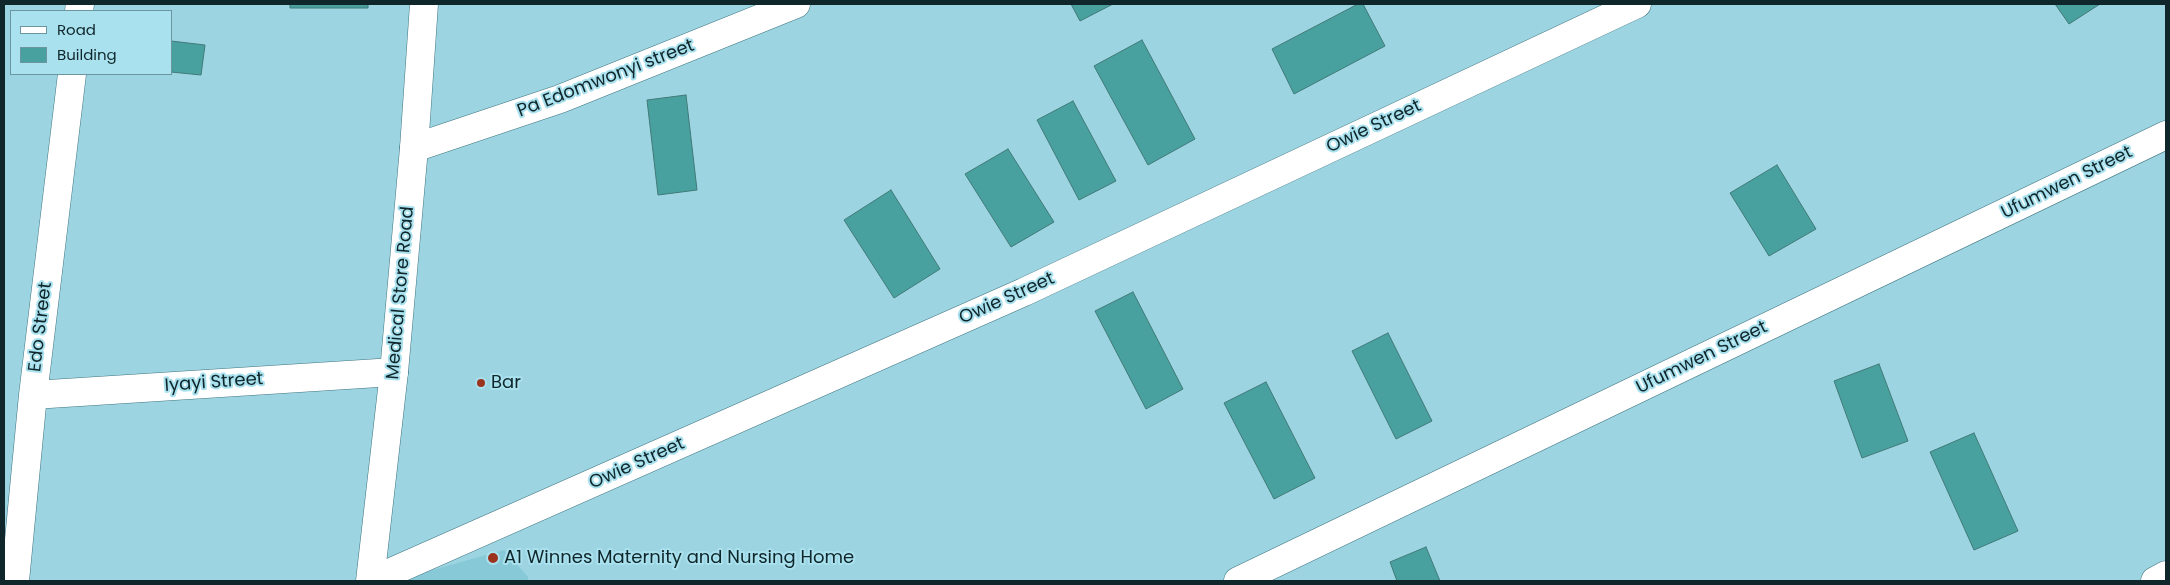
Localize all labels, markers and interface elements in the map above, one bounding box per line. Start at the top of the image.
legend [10,10,172,75]
text: Road [57,19,96,40]
street label: Pa Edomwonyi street [515,35,697,123]
text: Building [57,44,117,65]
street label: Owie Street [1323,96,1425,158]
street label: Ufumwen Street [1998,142,2136,224]
street label: Medical Store Road [383,206,419,380]
street label: Owie Street [956,268,1058,330]
street label: Edo Street [25,281,57,373]
street label: Ufumwen Street [1633,317,1771,399]
street label: Iyayi Street [164,369,264,397]
place label: Bar [491,372,521,394]
marker: Bar [475,377,487,389]
street label: Owie Street [586,433,688,495]
place label: A1 Winnes Maternity and Nursing Home [504,547,854,569]
marker: A1 Winnes Maternity and Nursing Home [486,551,500,565]

